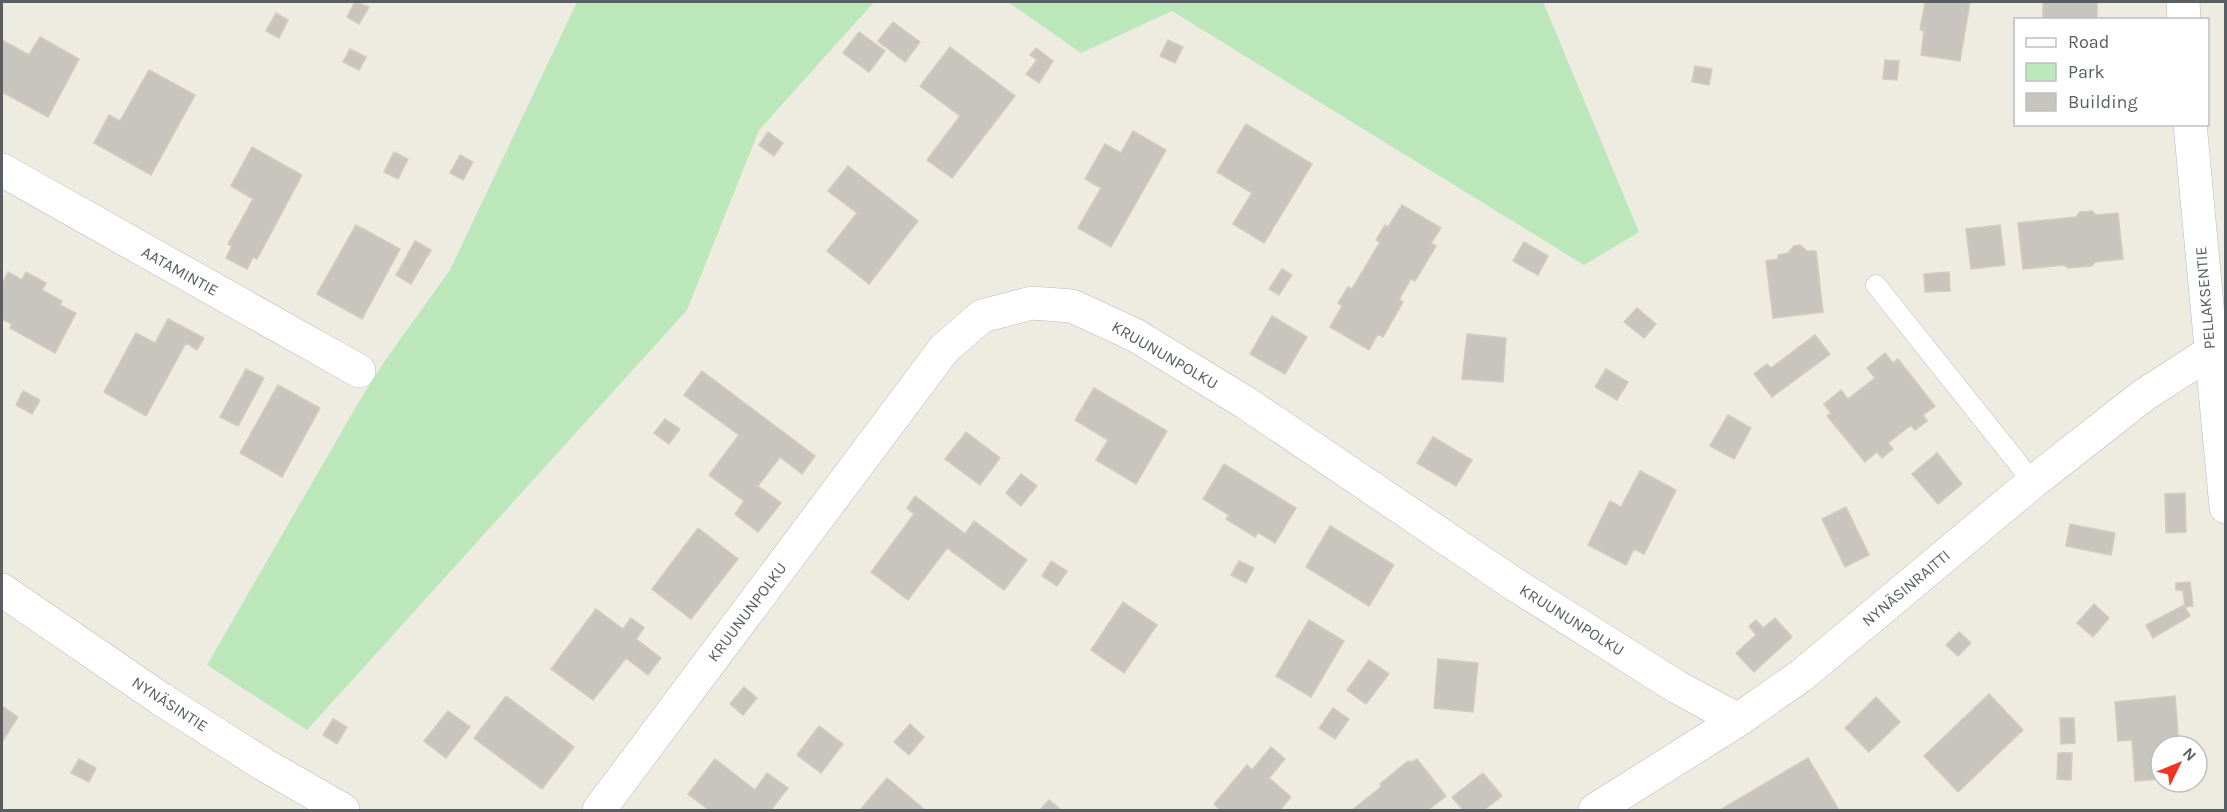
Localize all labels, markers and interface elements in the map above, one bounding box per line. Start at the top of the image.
legend [2014,18,2209,126]
text: Road [2068,31,2109,53]
text: Park [2068,61,2105,83]
text: Building [2068,91,2138,113]
street label: AATAMINTIE [138,242,222,300]
street label: PELLAKSENTIE [2191,246,2219,350]
street label: KRUUNUNPOLKU [1108,317,1222,393]
street label: NYNÄSINRAITTI [1858,546,1954,630]
street label: KRUUNUNPOLKU [703,559,791,665]
street label: KRUUNUNPOLKU [1516,580,1628,660]
street label: NYNÄSINTIE [129,672,211,736]
north arrow [2149,734,2209,794]
text: N [2179,743,2200,765]

